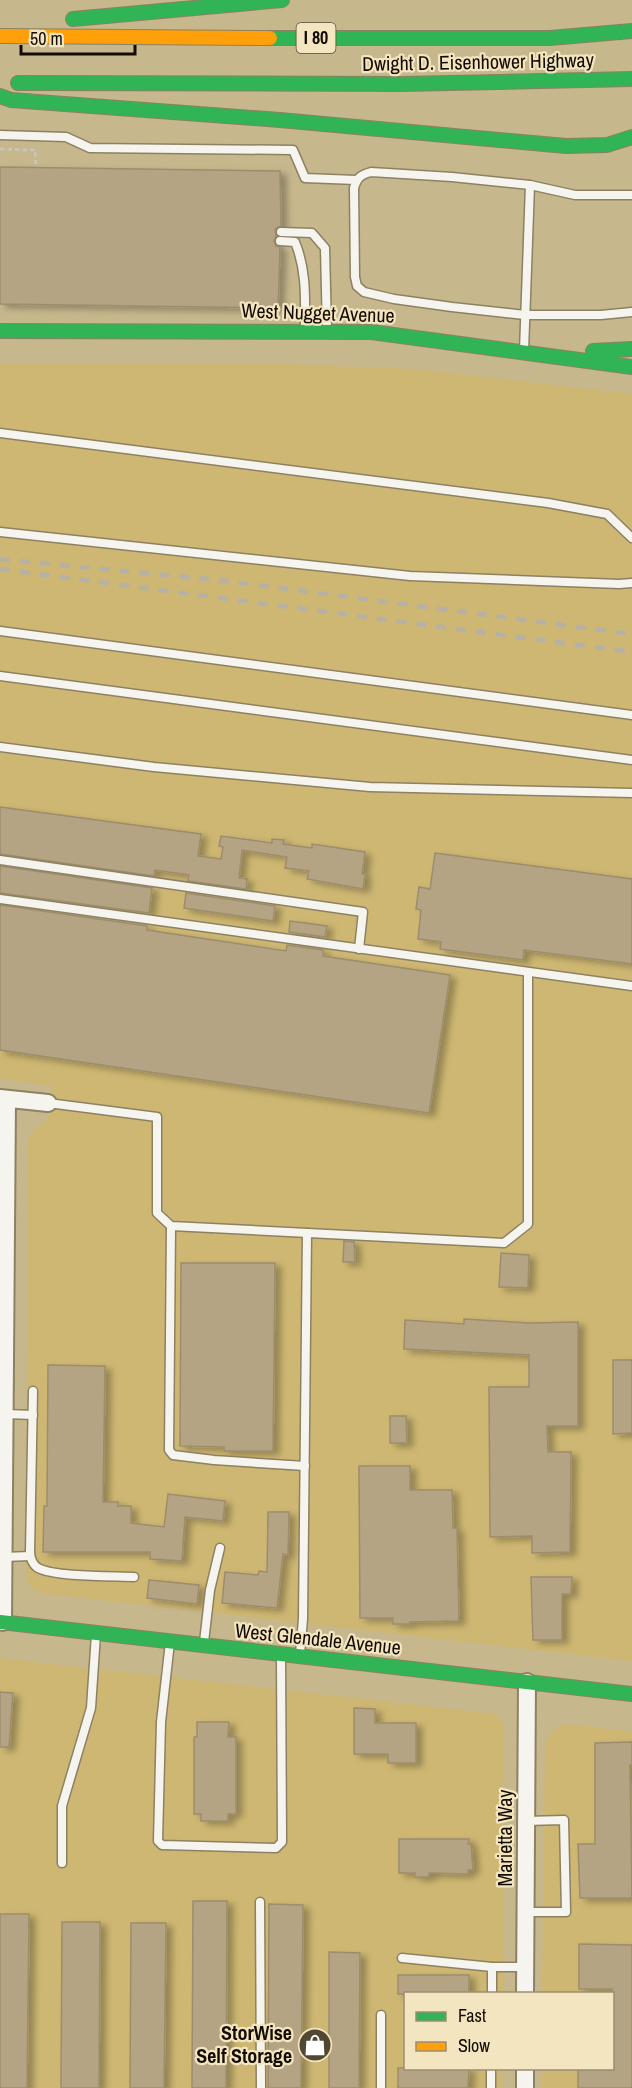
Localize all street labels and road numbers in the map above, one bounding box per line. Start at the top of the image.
road number: I 80 [296,23,336,53]
street label: Dwight D. Eisenhower Highway [362,46,595,77]
street label: West Nugget Avenue [241,296,395,329]
street label: West Glendale Avenue [234,1616,402,1661]
street label: Marietta Way [491,1789,518,1886]

